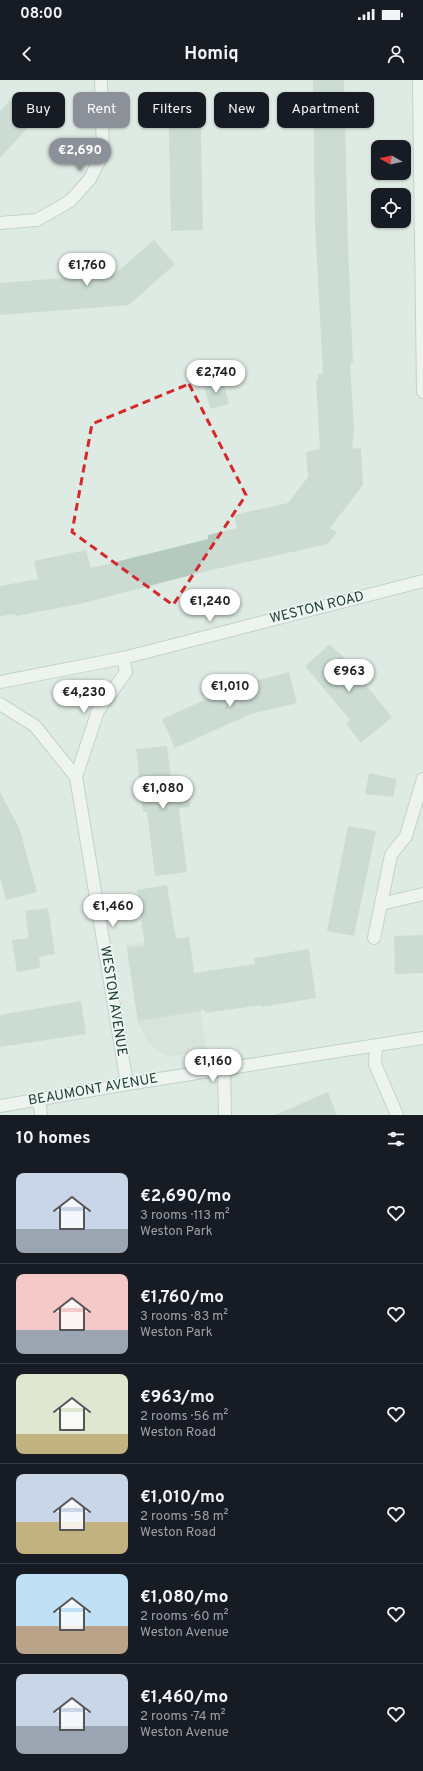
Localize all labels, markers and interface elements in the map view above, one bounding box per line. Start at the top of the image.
text: 08:00 [20,5,63,24]
icon: back [16,43,38,65]
text: Homiq [184,43,239,66]
icon: person [385,43,407,65]
chip: Buy [12,92,65,128]
chip: Rent [73,92,130,128]
chip: Filters [138,92,206,128]
chip: New [214,92,269,128]
chip: Apartment [277,92,374,128]
pin: €2,690 [47,138,113,172]
north arrow [371,140,411,180]
map controls [371,140,411,228]
text: €2,690 [58,143,102,159]
button: locate [371,188,411,228]
pin: €1,760 [54,253,120,287]
text: €1,760 [68,258,106,274]
pin: €2,740 [183,360,249,394]
text: €2,740 [195,365,237,381]
street label: WESTON ROAD [268,588,366,628]
pin: €1,240 [177,589,243,623]
text: €1,240 [189,594,231,610]
pin: €963 [325,659,373,693]
text: €963 [333,664,365,680]
pin: €1,010 [197,674,263,708]
text: €1,010 [210,679,250,695]
pin: €4,230 [51,680,117,714]
text: €4,230 [62,685,106,701]
pin: €1,080 [130,776,196,810]
text: €1,080 [142,781,184,797]
pin: €1,460 [80,894,146,928]
text: €1,460 [92,899,134,915]
street label: WESTON AVENUE [96,945,130,1057]
pin: €1,160 [180,1049,246,1083]
text: €1,160 [194,1054,232,1070]
street label: BEAUMONT AVENUE [27,1070,159,1110]
text: 10 homes [16,1128,91,1150]
icon: filters [385,1128,407,1150]
text: €2,690/mo [140,1186,231,1208]
icon: home [48,1189,96,1237]
icon: heart [385,1202,407,1224]
text: 3 rooms · 113 m² [140,1208,230,1224]
text: Weston Park [140,1224,213,1240]
text: €1,760/mo [140,1287,224,1309]
icon: home [48,1290,96,1338]
icon: heart [385,1303,407,1325]
text: 3 rooms · 83 m² [140,1309,228,1325]
text: Weston Park [140,1325,213,1341]
text: €963/mo [140,1387,214,1409]
icon: home [48,1390,96,1438]
icon: heart [385,1403,407,1425]
text: 2 rooms · 56 m² [140,1409,228,1425]
text: Weston Road [140,1425,216,1441]
text: €1,010/mo [140,1487,225,1509]
icon: home [48,1490,96,1538]
icon: heart [385,1503,407,1525]
text: 2 rooms · 58 m² [140,1509,228,1525]
text: Weston Road [140,1525,216,1541]
text: €1,080/mo [140,1587,228,1609]
icon: home [48,1590,96,1638]
icon: heart [385,1603,407,1625]
text: 2 rooms · 60 m² [140,1609,229,1625]
text: Weston Avenue [140,1625,229,1641]
text: €1,460/mo [140,1687,228,1709]
icon: home [48,1690,96,1738]
icon: heart [385,1703,407,1725]
text: 2 rooms · 74 m² [140,1709,225,1725]
text: Weston Avenue [140,1725,229,1741]

